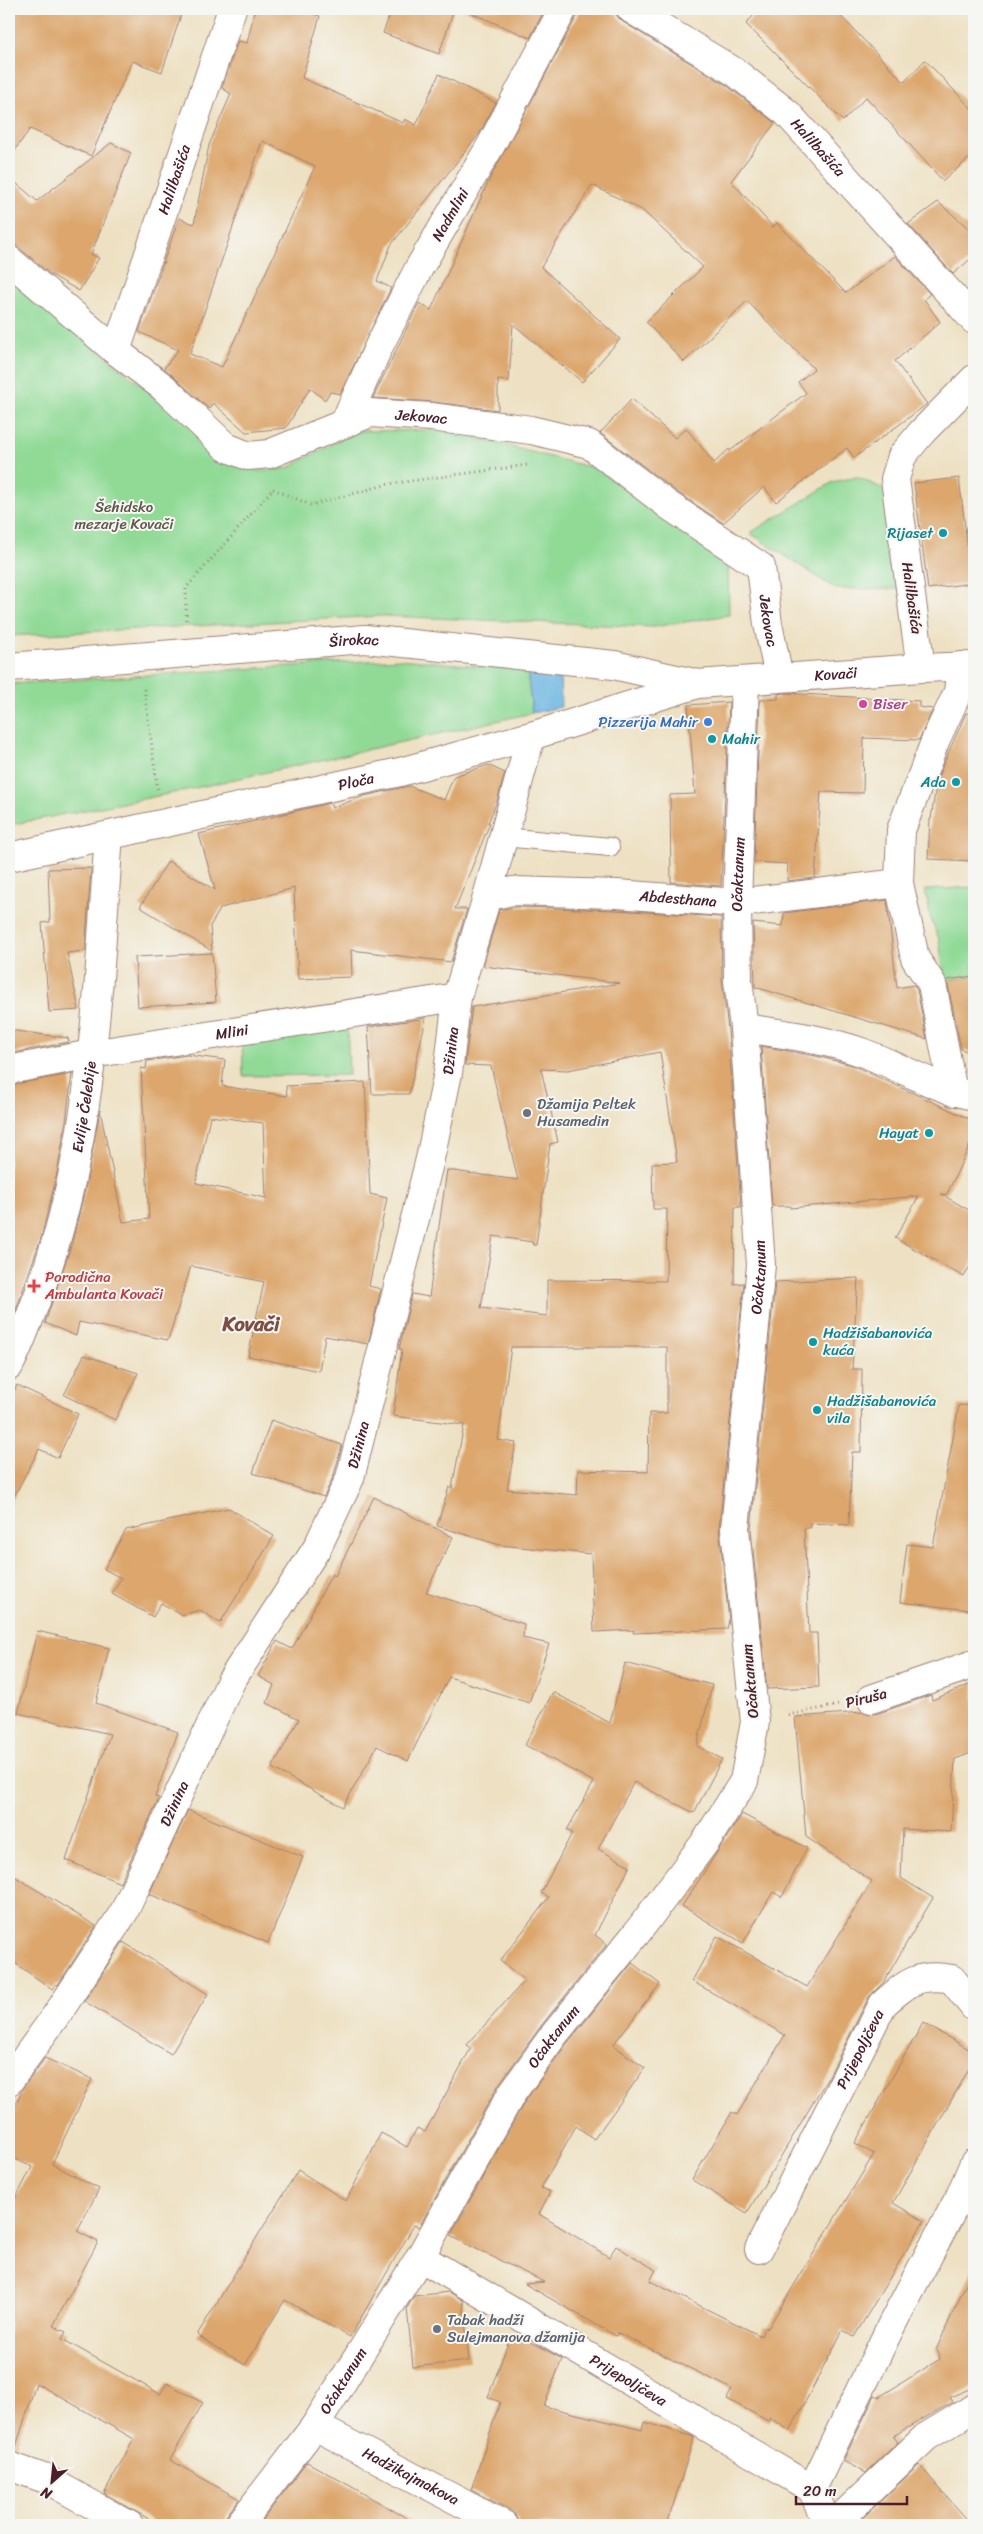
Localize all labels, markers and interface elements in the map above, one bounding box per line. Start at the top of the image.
street label: Halilbašića [784,112,852,183]
street label: Halilbašića [150,141,198,218]
street label: Nadmlini [424,182,477,246]
street label: Jekovac [393,402,450,432]
park label: Šehidsko mezarje Kovači [75,494,174,537]
place label: Rijaset [887,520,934,546]
marker: Rijaset [937,527,949,539]
street label: Halilbašića [894,560,930,636]
street label: Jekovac [751,592,786,650]
street label: Širokac [328,626,381,655]
street label: Kovači [813,660,859,689]
place label: Biser [873,691,908,717]
marker: Biser [857,698,869,710]
place label: Pizzerija Mahir [598,709,699,735]
marker: Pizzerija Mahir [702,716,714,728]
place label: Mahir [722,726,761,752]
marker: Mahir [706,733,718,745]
street label: Ploča [336,765,377,798]
place label: Ada [920,769,946,795]
marker: Ada [950,776,962,788]
street label: Očaktanum [724,836,752,912]
street label: Abdesthana [637,883,718,914]
street label: Mlini [213,1017,251,1047]
street label: Džinina [435,1025,466,1076]
street label: Evlije Čelebije [64,1060,104,1155]
place label: Džamija Peltek Husamedin [537,1091,636,1134]
marker: Džamija Peltek Husamedin [521,1107,533,1119]
place label: Hayat [879,1120,919,1146]
marker: Hayat [923,1127,935,1139]
street label: Očaktanum [743,1239,774,1316]
place label: Porodična Ambulanta Kovači [44,1264,164,1307]
marker: Porodična Ambulanta Kovači [27,1279,41,1293]
district label: Kovači [221,1307,281,1342]
place label: Hadžišabanovića kuća [823,1320,933,1363]
marker: Hadžišabanovića kuća [807,1336,819,1348]
place label: Hadžišabanovića vila [827,1388,937,1431]
marker: Hadžišabanovića vila [811,1404,823,1416]
street label: Džinina [340,1418,377,1471]
street label: Očaktanum [734,1642,766,1719]
street label: Piruša [843,1680,890,1716]
street label: Džinina [152,1776,196,1831]
street label: Očaktanum [521,1999,587,2074]
street label: Prijepoljčeva [829,2004,891,2094]
place label: Tabak hadži Sulejmanova džamija [447,2307,586,2350]
marker: Tabak hadži Sulejmanova džamija [431,2323,443,2335]
street label: Očaktanum [312,2342,374,2419]
street label: Prijepoljčeva [585,2347,672,2414]
street label: Hadžikajmakova [358,2440,464,2513]
north arrow [28,2456,78,2506]
scale bar [796,2474,907,2506]
text: 20 m [803,2478,837,2504]
text: N [36,2480,57,2507]

